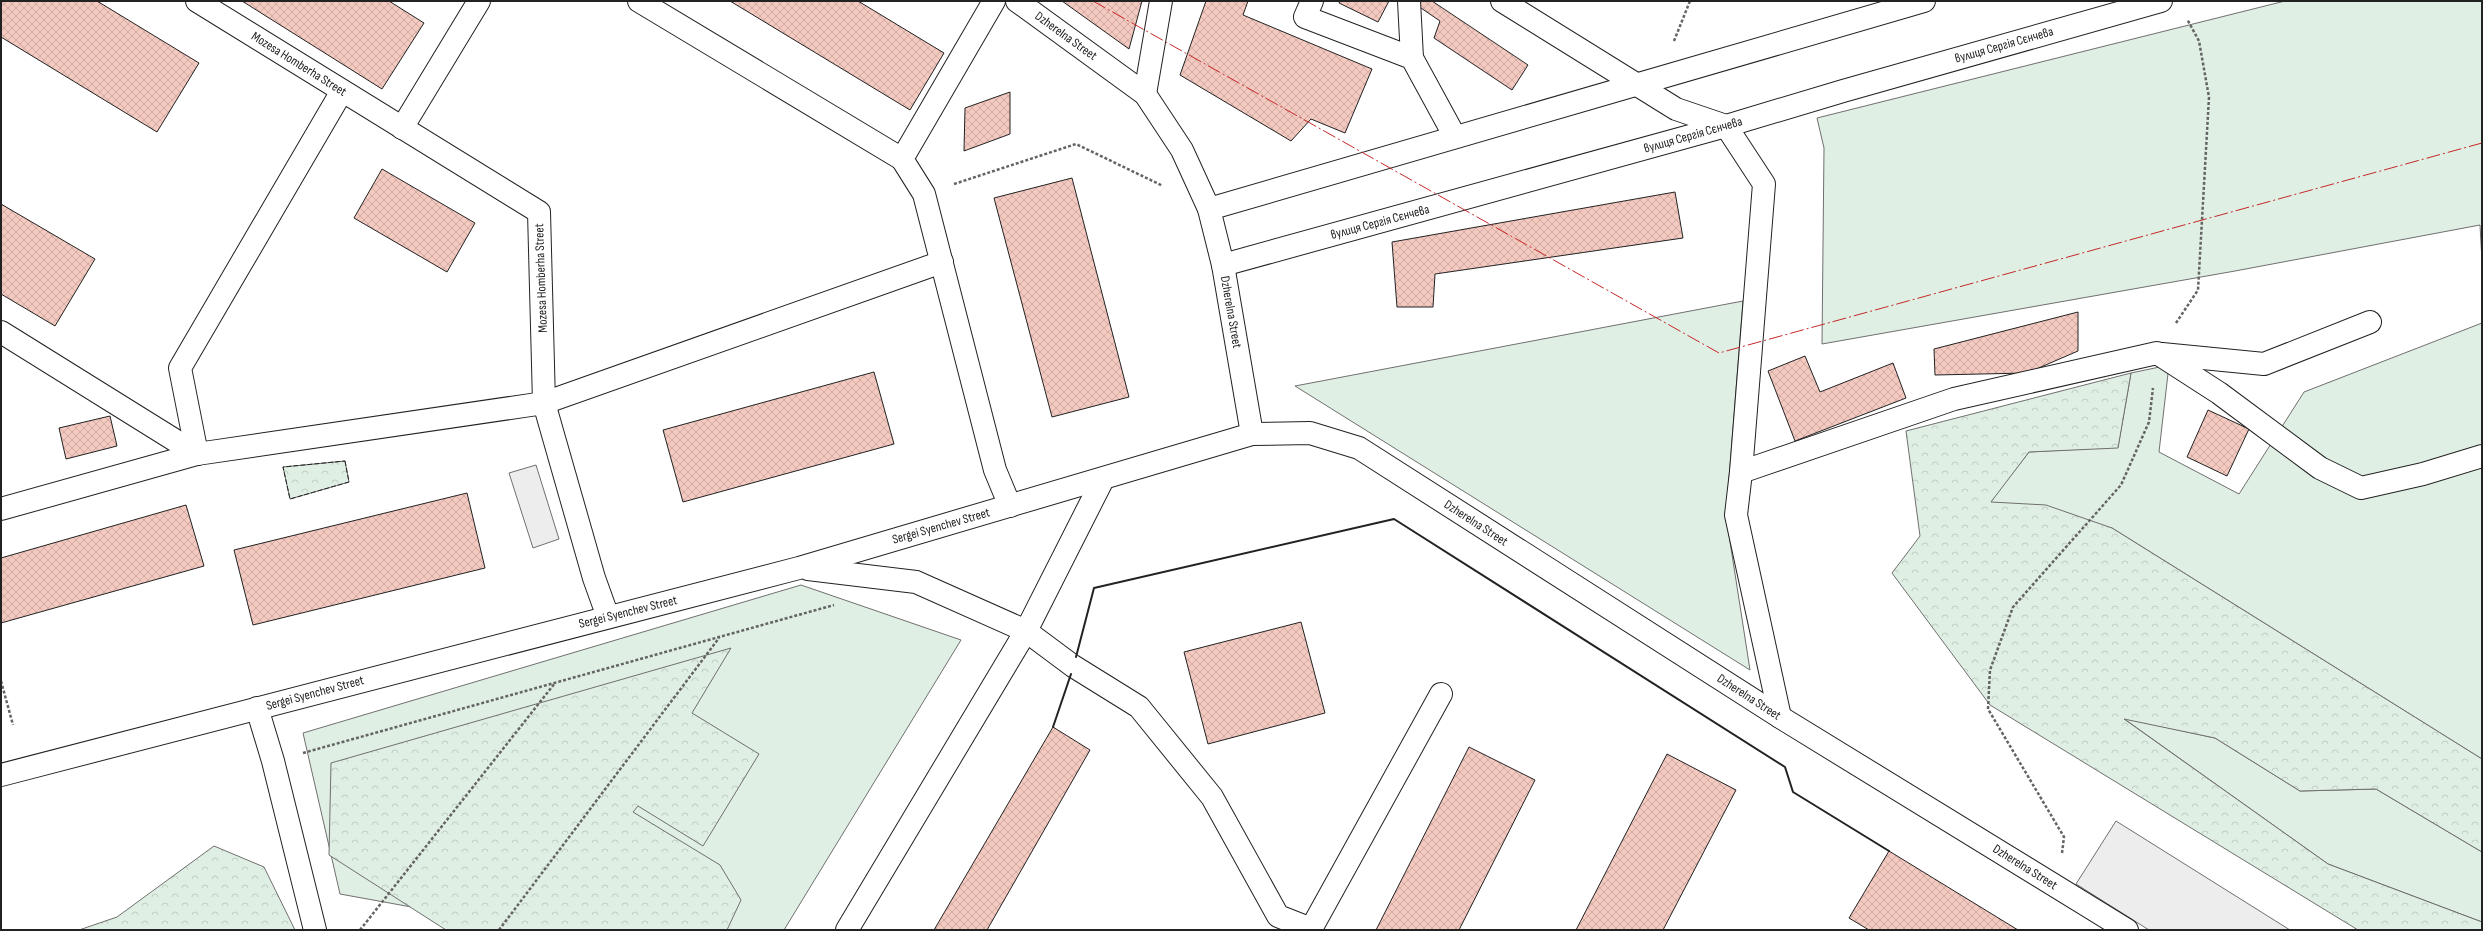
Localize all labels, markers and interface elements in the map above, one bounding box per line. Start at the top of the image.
street label: Dzherelna Street [1032,8,1100,64]
street label: вулиця Сергія Сєнчева [1953,23,2055,67]
street label: Mozesa Homberha Street [248,28,350,100]
street label: вулиця Сергія Сєнчева [1642,113,1744,157]
street label: вулиця Сергія Сєнчева [1329,201,1431,243]
street label: Mozesa Homberha Street [531,223,551,333]
street label: Dzherelna Street [1217,275,1245,349]
street label: Dzherelna Street [1441,496,1511,550]
street label: Sergei Syenchev Street [890,504,992,548]
street label: Sergei Syenchev Street [577,592,679,632]
street label: Dzherelna Street [1714,670,1784,724]
street label: Sergei Syenchev Street [264,672,366,714]
street label: Dzherelna Street [1990,841,2060,893]

